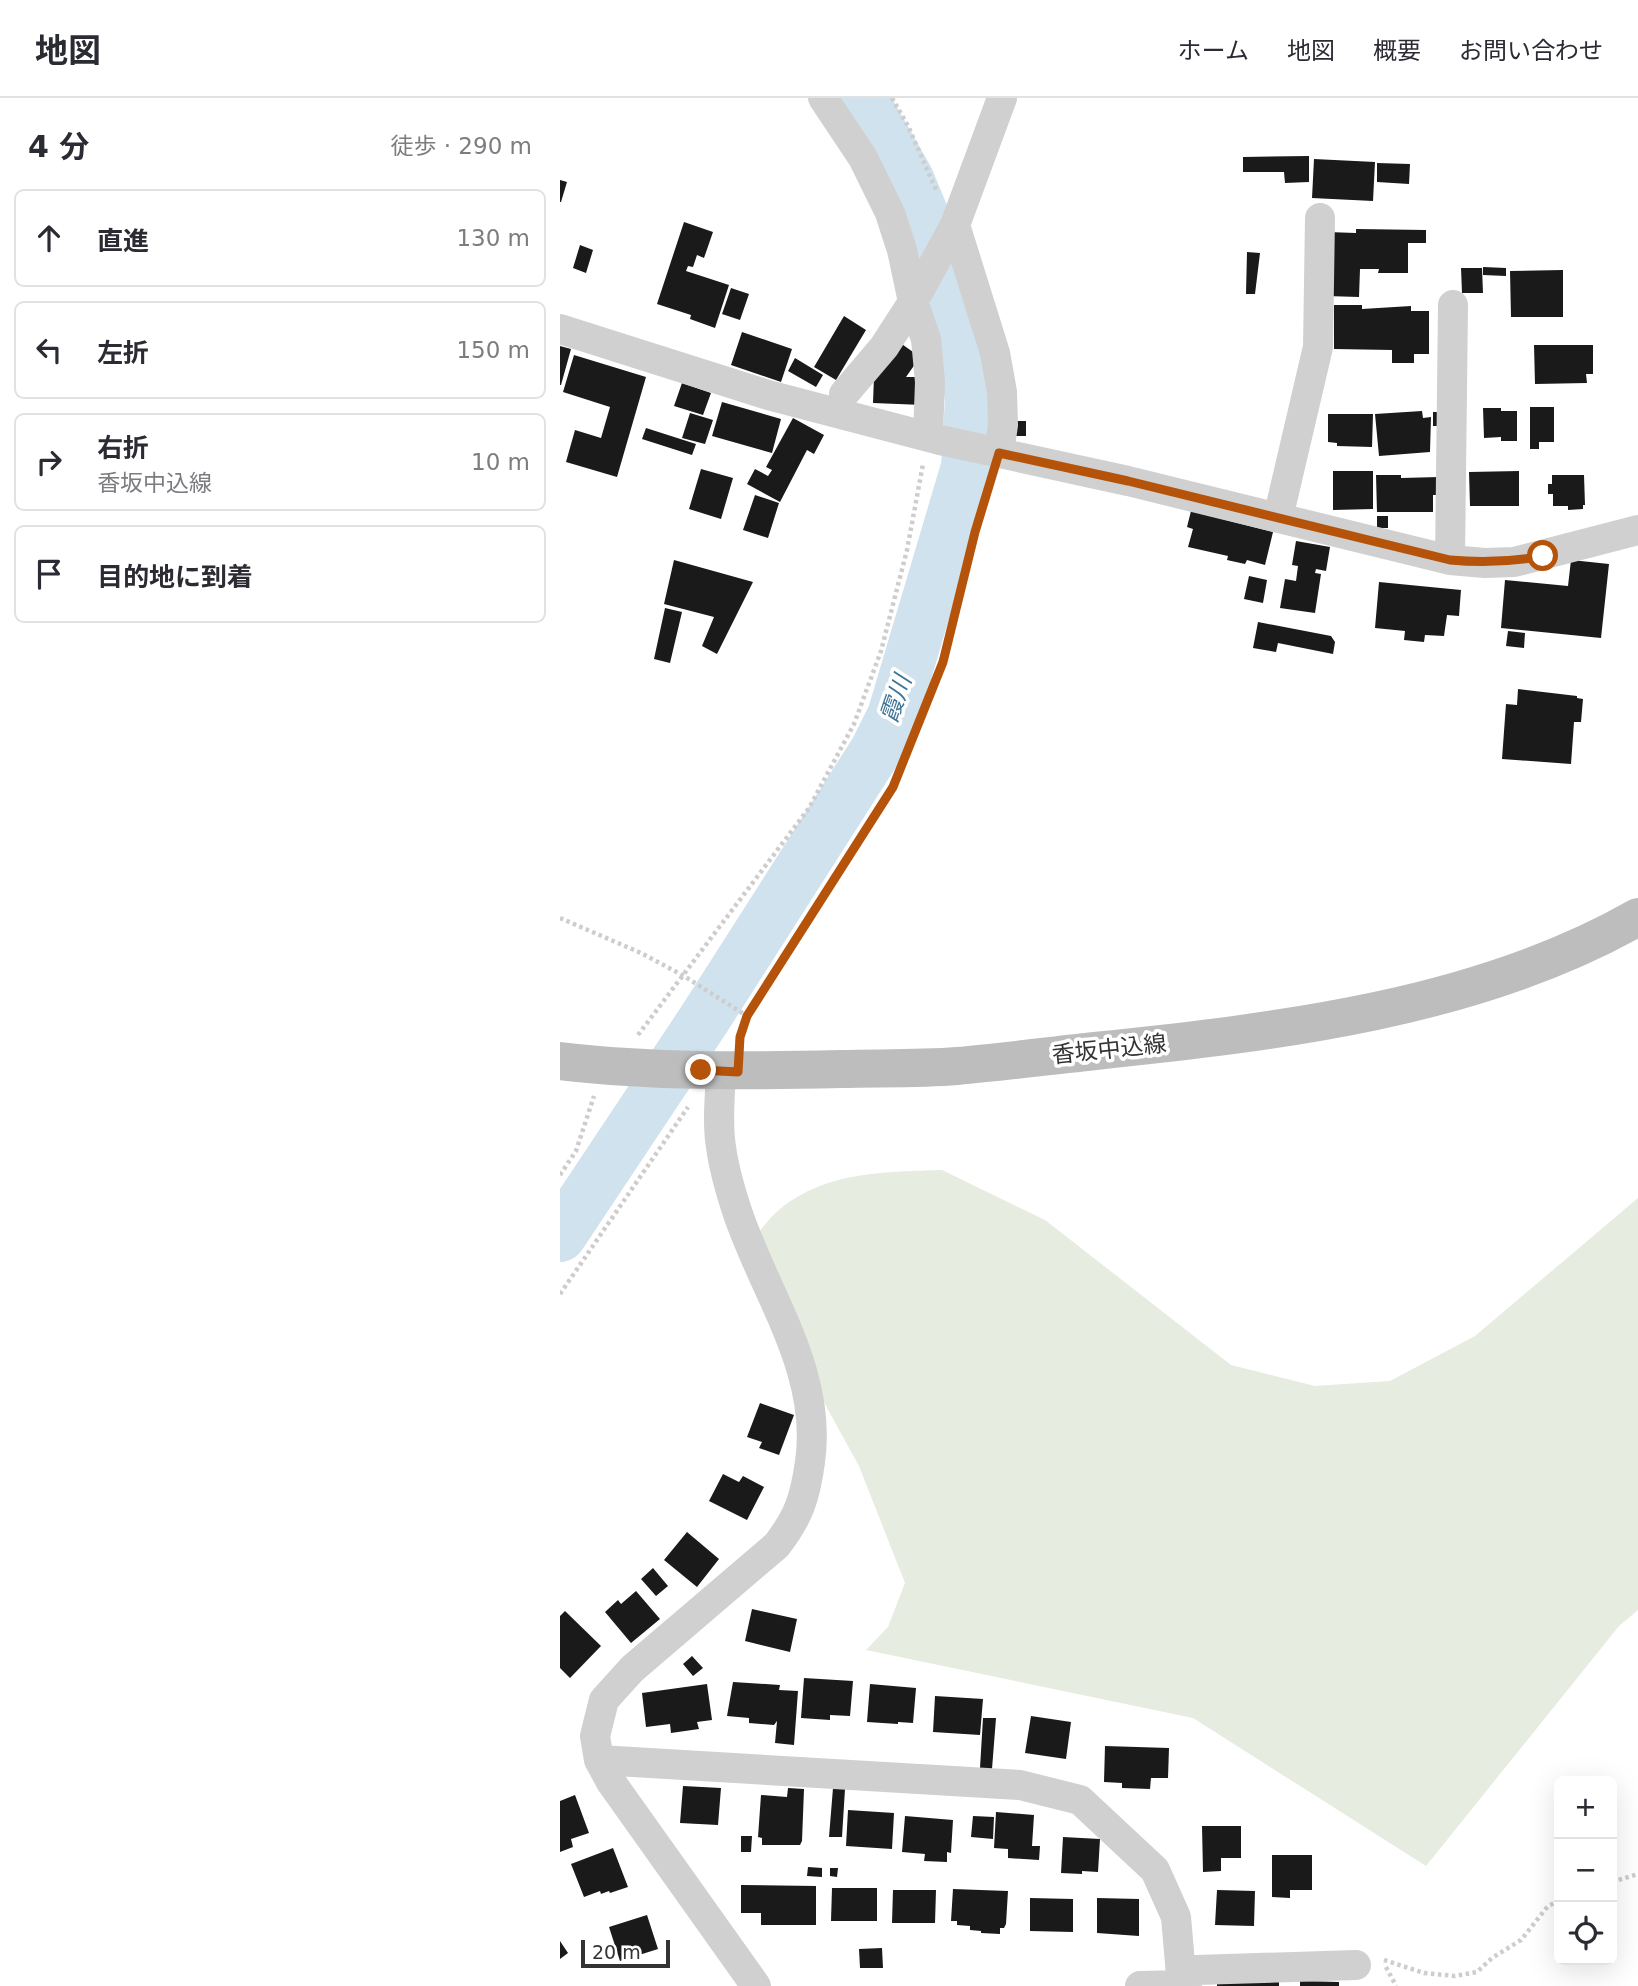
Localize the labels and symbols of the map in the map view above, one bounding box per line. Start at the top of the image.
route start [1527,540,1558,571]
water label: 霞川 [875,669,918,726]
street label: 香坂中込線 [1050,1030,1168,1068]
route end [685,1054,716,1085]
scale bar [581,1937,670,1969]

